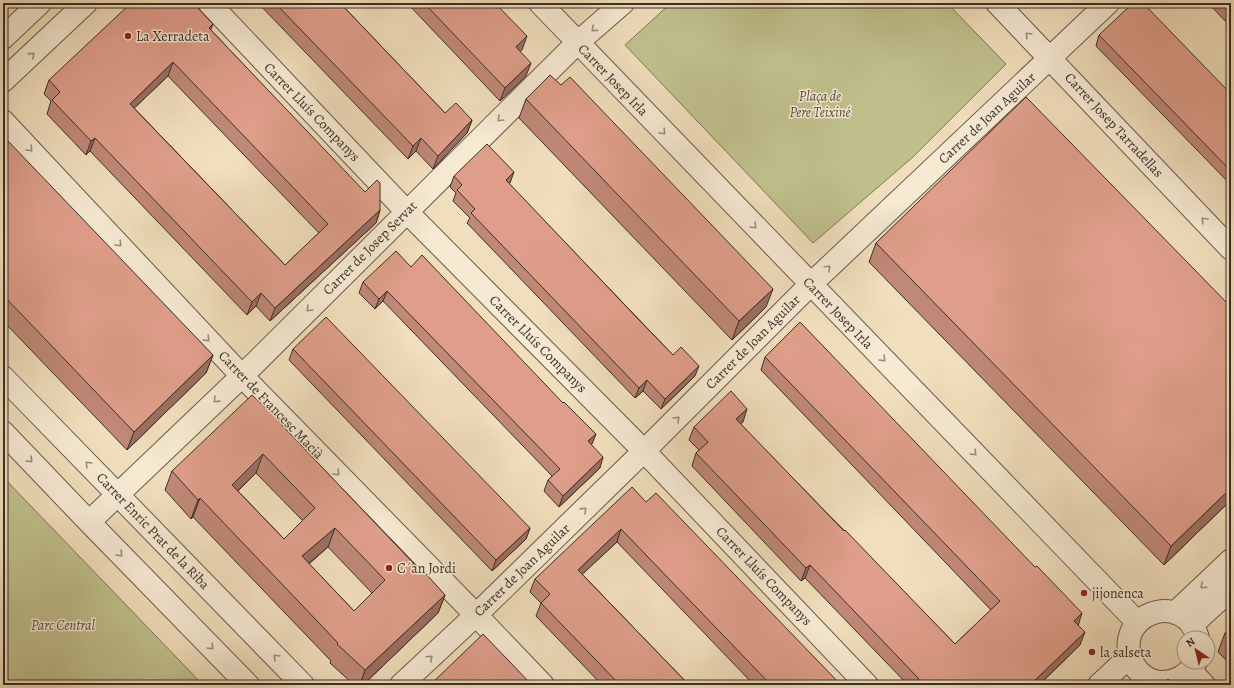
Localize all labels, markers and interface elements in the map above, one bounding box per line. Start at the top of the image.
one-way arrow [591,24,598,31]
place label: La Xerradeta [136,27,210,46]
marker: La Xerradeta [123,31,133,41]
one-way arrow [1025,32,1033,40]
street label: Carrer Josep Irla [574,40,653,121]
one-way arrow [27,52,35,60]
street label: Carrer Lluís Companys [260,58,364,166]
street label: Carrer de Joan Aguilar [934,67,1040,168]
street label: Carrer Josep Tarradellas [1060,69,1168,181]
park label: Plaça de Pere Teixiné [789,87,851,122]
one-way arrow [497,114,505,122]
one-way arrow [659,127,666,135]
one-way arrow [25,144,33,152]
street label: Carrer de Josep Servat [319,196,422,299]
one-way arrow [1201,217,1209,225]
one-way arrow [749,221,757,229]
one-way arrow [114,239,121,247]
one-way arrow [823,265,831,273]
street label: Carrer Josep Irla [799,273,878,354]
street label: Carrer de Joan Aguilar [701,290,805,394]
street label: Carrer Lluís Companys [485,291,591,397]
one-way arrow [306,304,314,312]
one-way arrow [203,334,210,342]
street label: Carrer de Francesc Macià [214,347,328,464]
one-way arrow [878,354,886,362]
one-way arrow [213,395,221,403]
one-way arrow [672,416,680,424]
one-way arrow [969,448,976,456]
one-way arrow [25,455,33,463]
one-way arrow [85,461,93,469]
street label: Carrer Enric Prat de la Riba [92,468,214,594]
one-way arrow [332,468,340,476]
one-way arrow [579,507,587,515]
street label: Carrer de Joan Aguilar [470,519,575,621]
street label: Carrer Lluís Companys [712,522,816,630]
one-way arrow [115,549,123,557]
place label: C´an Jordi [397,559,456,578]
marker: C´an Jordi [384,563,394,573]
one-way arrow [1200,581,1208,589]
place label: jijonenca [1092,584,1144,603]
marker: jijonenca [1079,588,1089,598]
park label: Parc Central [31,616,95,635]
north arrow [1176,630,1216,670]
text: N [1183,634,1198,651]
one-way arrow [206,642,214,650]
place label: la salseta [1100,643,1152,662]
marker: la salseta [1087,647,1097,657]
one-way arrow [273,654,281,662]
one-way arrow [425,656,433,663]

